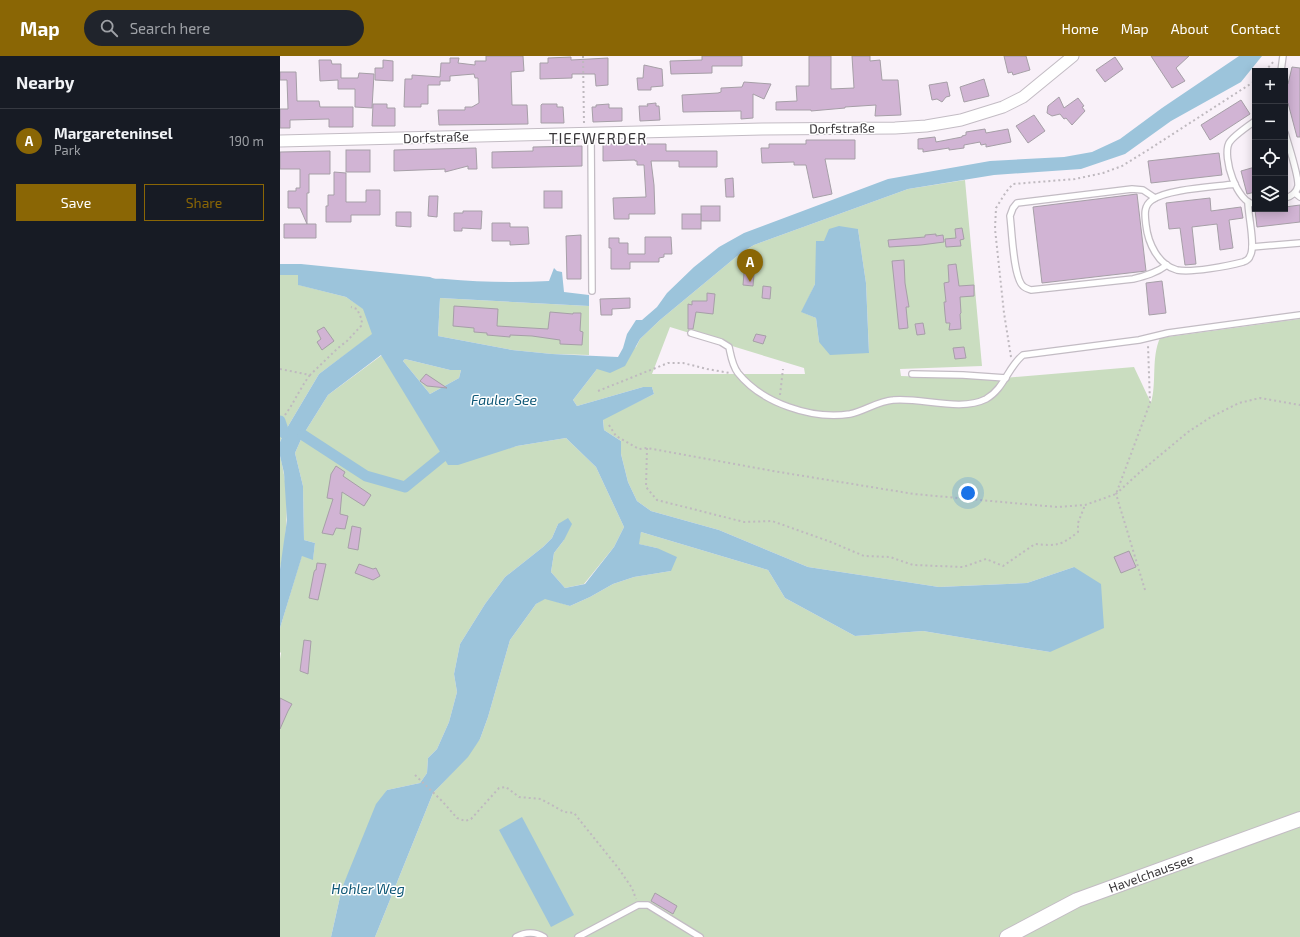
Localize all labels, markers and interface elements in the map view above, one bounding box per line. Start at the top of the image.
search box [84,10,364,46]
text: Map [20,17,60,40]
icon: search [98,17,120,39]
text: Search here [130,19,210,37]
text: Home [1062,20,1099,37]
text: Map [1121,20,1149,37]
text: About [1171,20,1209,37]
text: Contact [1231,20,1280,37]
map controls [1252,68,1288,212]
button: + [1252,68,1288,104]
text: Nearby [16,72,74,92]
button: − [1252,104,1288,140]
street label: Dorfstraße [809,119,875,137]
text: Margareteninsel [54,124,173,142]
street label: Dorfstraße [403,128,469,146]
district label: TIEFWERDER [549,129,647,147]
text: A [25,133,33,149]
text: 190 m [229,133,264,149]
button: locate [1252,140,1288,176]
text: Park [54,142,81,158]
button: layers [1252,176,1288,212]
button: Save [16,184,136,221]
button: Share [144,184,264,221]
pin: A [737,249,763,282]
water label: Fauler See [471,391,538,408]
your location [958,483,978,503]
street label: Havelchaussee [1106,850,1196,896]
water label: Hohler Weg [331,880,405,897]

